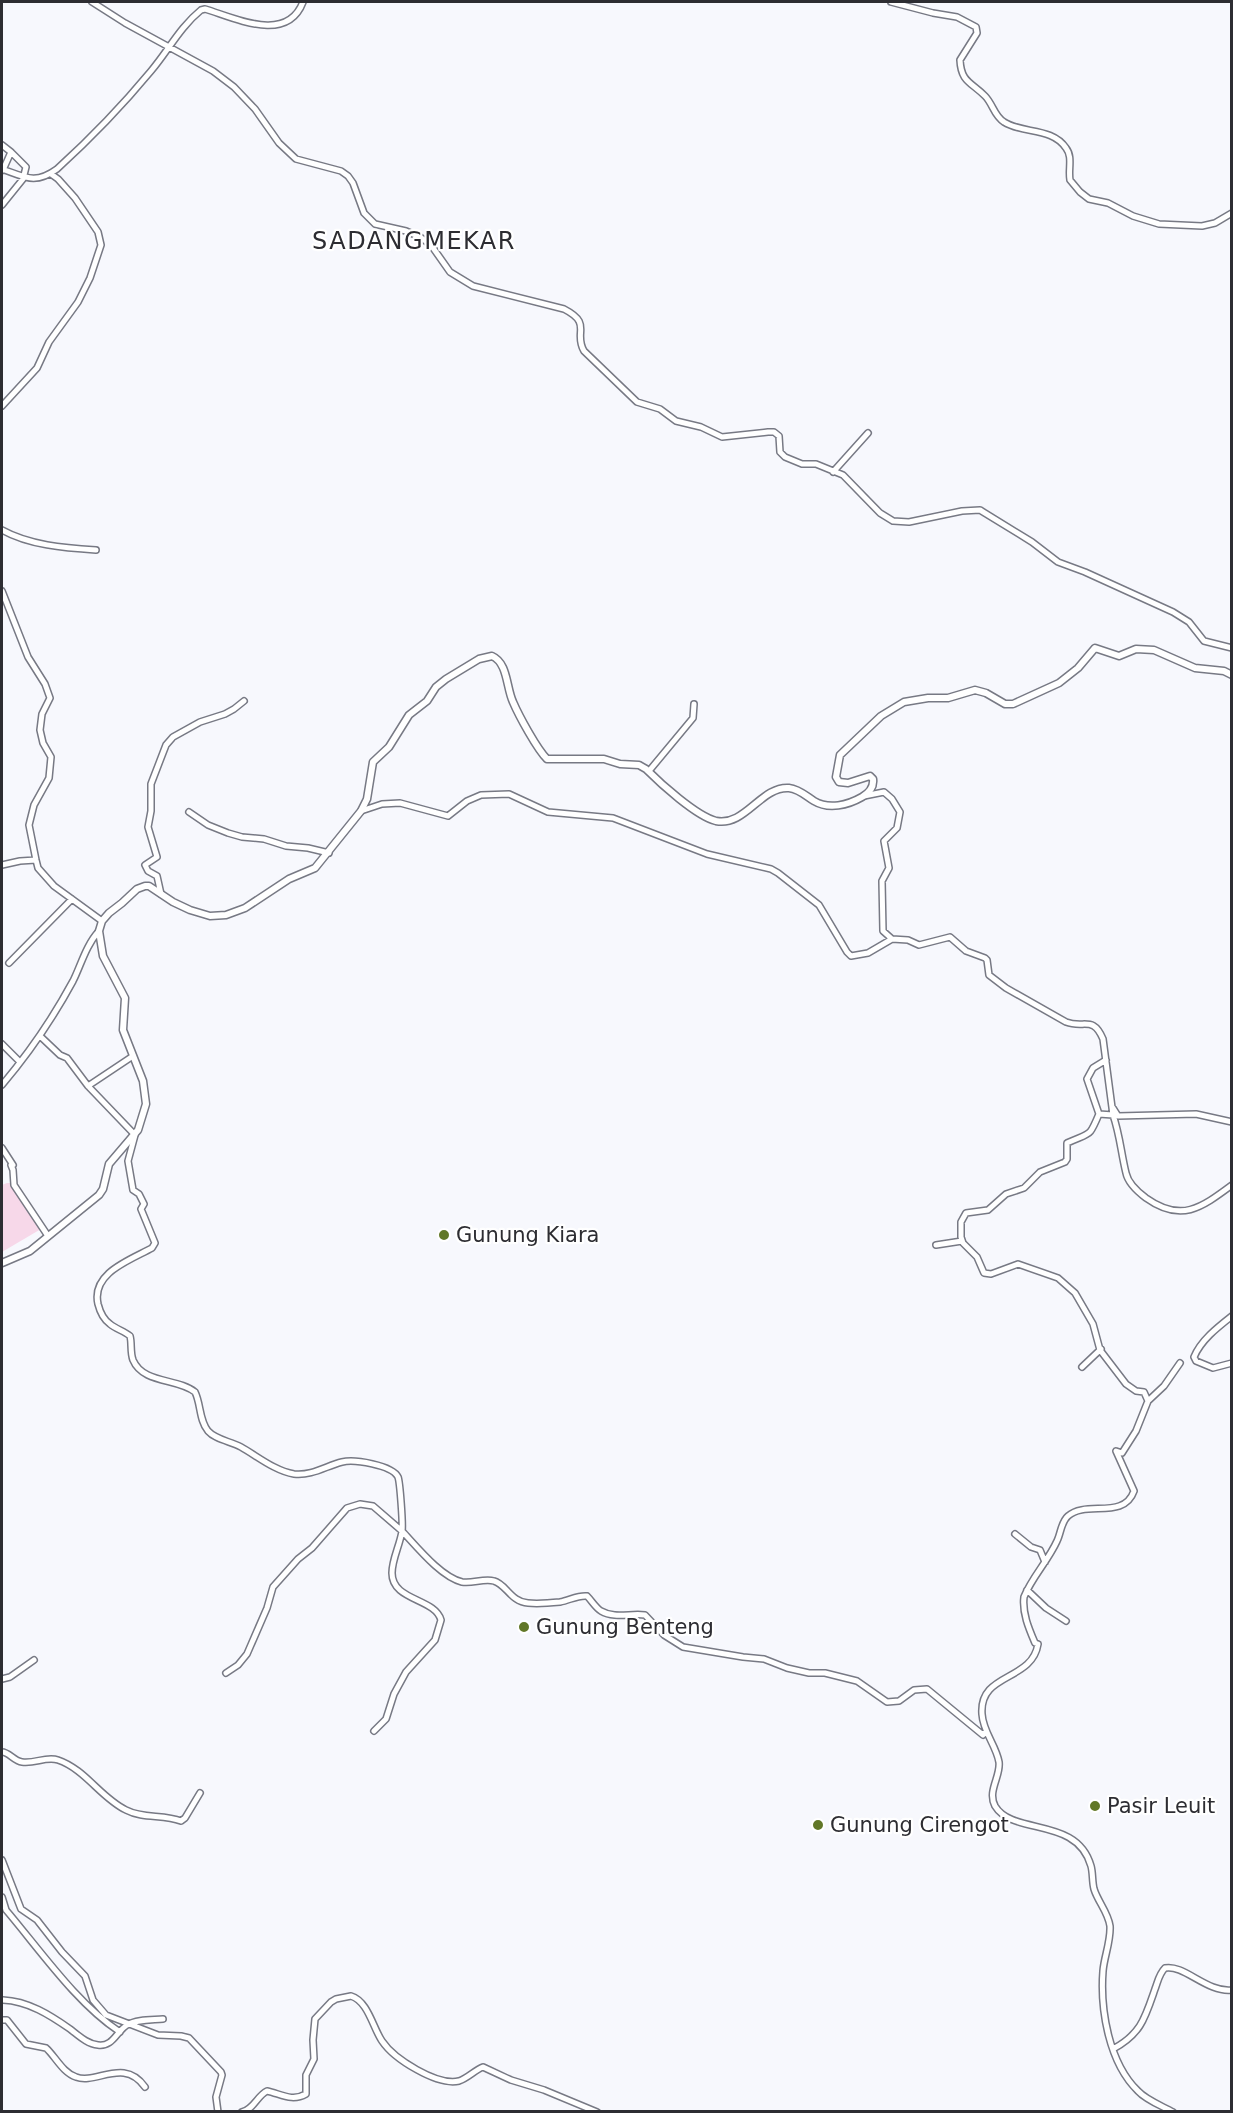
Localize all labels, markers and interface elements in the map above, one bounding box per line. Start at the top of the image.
district label: SADANGMEKAR [312,227,516,255]
place label: Gunung Kiara [456,1223,600,1247]
marker: Gunung Kiara [437,1228,451,1242]
place label: Gunung Benteng [536,1615,714,1639]
marker: Gunung Benteng [517,1620,531,1634]
place label: Pasir Leuit [1107,1794,1215,1818]
marker: Pasir Leuit [1088,1799,1102,1813]
place label: Gunung Cirengot [830,1813,1009,1837]
marker: Gunung Cirengot [811,1818,825,1832]

